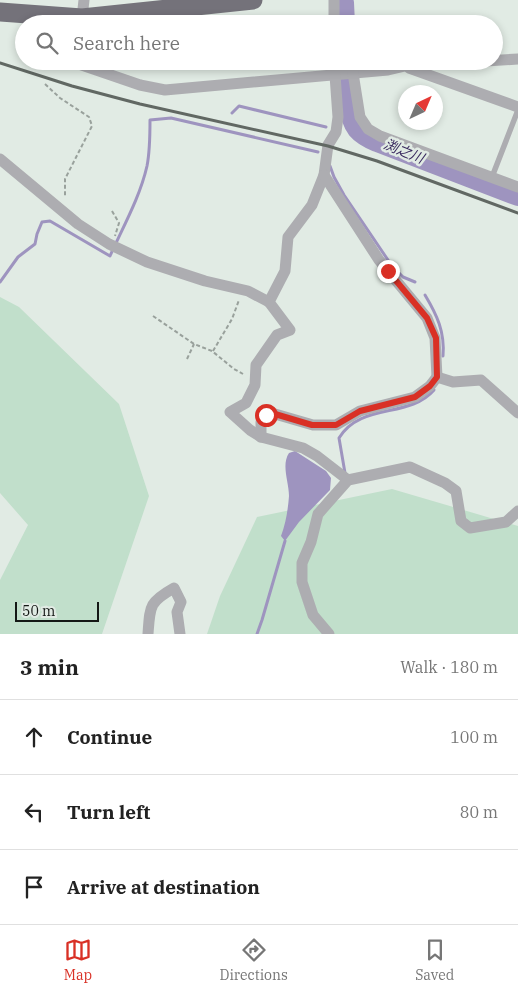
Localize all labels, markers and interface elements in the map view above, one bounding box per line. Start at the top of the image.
search box [15,15,503,70]
icon: search [33,29,61,57]
text: Search here [73,31,180,55]
north arrow [398,85,443,130]
water label: 渕之川 [381,135,429,168]
route end [377,260,400,283]
route start [255,404,278,427]
scale bar [15,599,99,622]
text: 50 m [22,602,55,620]
text: 3 min [20,653,79,681]
text: Walk · 180 m [400,657,498,677]
icon: ahead [20,723,48,751]
text: Continue [67,725,152,749]
text: 100 m [450,727,498,747]
icon: left [20,798,48,826]
text: Turn left [67,800,150,824]
text: 80 m [460,802,498,822]
icon: arrive [20,873,48,901]
text: Arrive at destination [67,875,260,899]
tab: Map [64,936,92,984]
tab: Directions [220,936,288,984]
tab: Saved [415,936,454,984]

